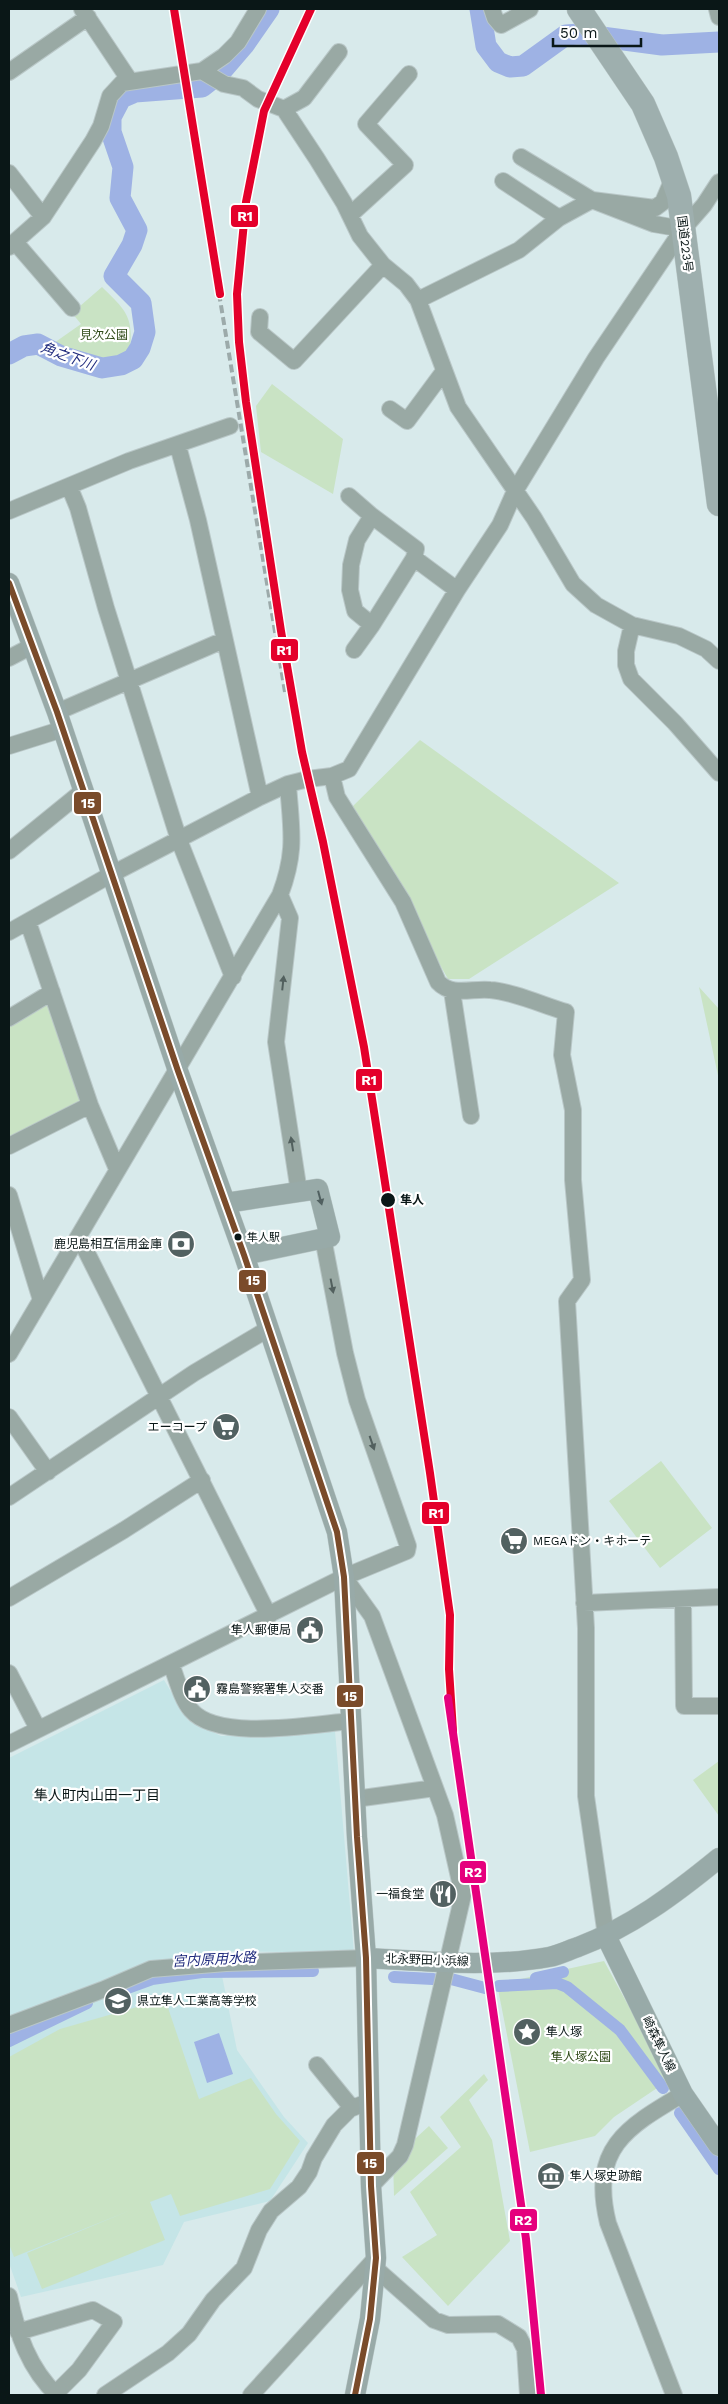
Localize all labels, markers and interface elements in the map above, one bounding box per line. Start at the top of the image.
scale bar [553,15,640,47]
text: 50 m [560,24,597,42]
line badge: R1 [230,204,259,228]
text: R1 [237,208,253,224]
street label: 国道223号 [675,215,695,273]
park label: 見次公園 [80,328,128,342]
water label: 角之下川 [39,339,99,374]
line badge: R1 [270,638,299,662]
text: R1 [276,642,292,658]
line badge: 15 [73,791,102,815]
text: 15 [81,795,95,811]
one-way arrow [279,975,287,991]
line badge: R1 [355,1068,383,1092]
text: R1 [361,1072,377,1088]
one-way arrow [287,1136,295,1152]
one-way arrow [316,1190,324,1205]
marker: 隼人 [379,1191,397,1209]
place label: 隼人 [400,1193,424,1207]
bank icon: 鹿児島相互信用金庫 [166,1229,196,1259]
place label: 隼人駅 [247,1231,280,1244]
marker: 隼人駅 [233,1232,243,1242]
place label: 鹿児島相互信用金庫 [54,1237,162,1251]
line badge: 15 [238,1269,267,1293]
text: 15 [246,1272,260,1288]
one-way arrow [329,1278,337,1294]
supermarket icon: エーコープ [211,1412,241,1442]
place label: エーコープ [148,1420,207,1434]
one-way arrow [369,1436,377,1451]
line badge: R1 [421,1501,450,1525]
text: R1 [428,1505,444,1521]
supermarket icon: MEGAドン・キホーテ [499,1526,529,1556]
place label: MEGAドン・キホーテ [533,1534,651,1548]
public building icon: 隼人郵便局 [295,1615,325,1645]
place label: 隼人郵便局 [231,1623,291,1637]
public building icon: 霧島警察署隼人交番 [182,1674,212,1704]
place label: 霧島警察署隼人交番 [216,1682,324,1696]
line badge: 15 [336,1684,364,1708]
text: 15 [343,1688,357,1704]
district label: 隼人町内山田一丁目 [34,1787,160,1803]
line badge: R2 [459,1860,487,1884]
text: R2 [464,1864,482,1880]
restaurant icon: 一福食堂 [428,1879,458,1909]
place label: 一福食堂 [376,1887,424,1901]
water label: 宮内原用水路 [172,1949,257,1969]
street label: 北永野田小浜線 [385,1952,469,1968]
school or university icon: 県立隼人工業高等学校 [103,1986,133,2016]
place label: 県立隼人工業高等学校 [137,1994,257,2008]
street label: 崎森隼人線 [640,2014,678,2074]
place icon: 隼人塚 [512,2017,542,2047]
place label: 隼人塚 [546,2025,582,2039]
park label: 隼人塚公園 [551,2050,611,2064]
line badge: 15 [356,2151,385,2175]
text: 15 [363,2155,377,2171]
museum icon: 隼人塚史跡館 [536,2161,566,2191]
place label: 隼人塚史跡館 [570,2169,642,2183]
line badge: R2 [509,2208,538,2232]
text: R2 [514,2212,532,2228]

